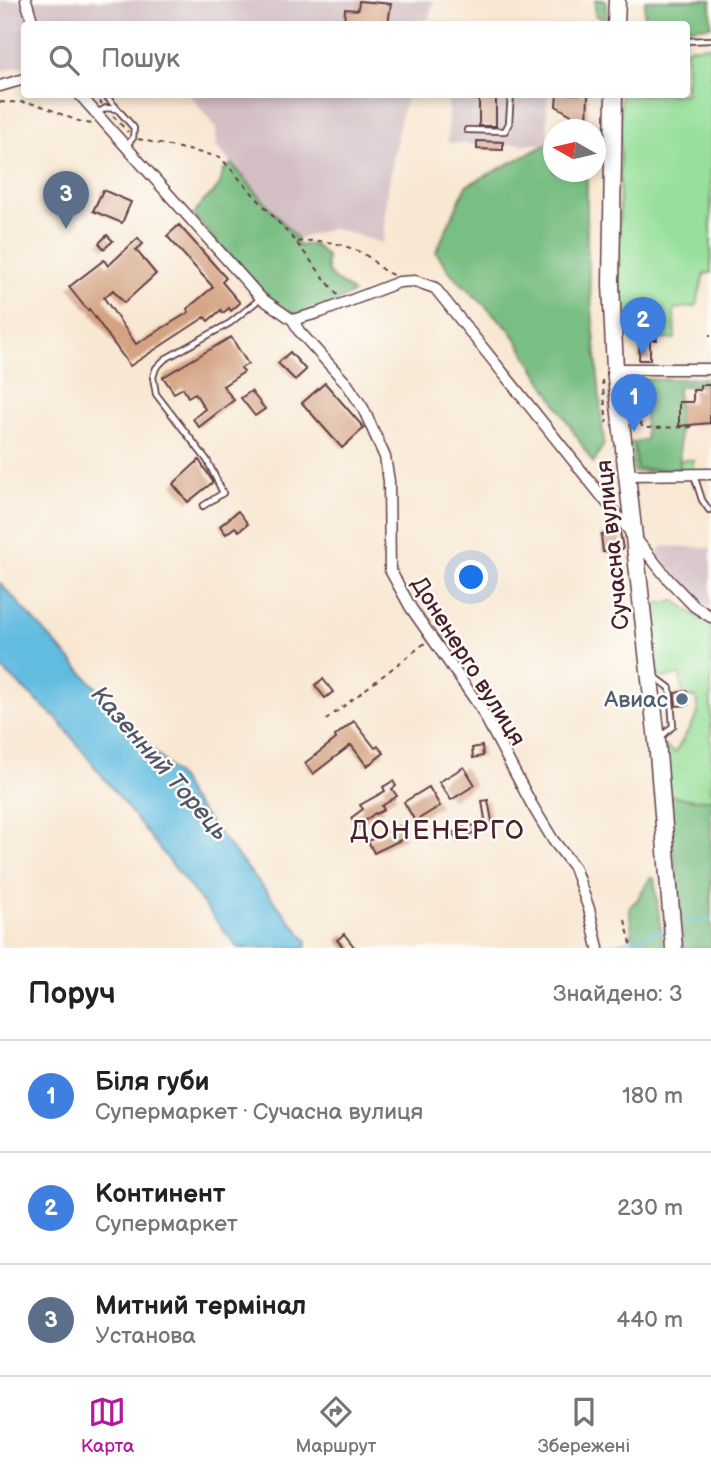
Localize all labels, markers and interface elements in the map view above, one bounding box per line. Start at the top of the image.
search box [21,21,690,98]
icon: search [45,41,83,79]
text: Пошук [101,44,180,75]
north arrow [543,119,606,182]
pin: 3 [43,171,89,229]
pin: 2 [620,297,666,355]
pin: 1 [611,374,657,432]
street label: Сучасна вулиця [590,459,636,631]
your location [454,560,488,594]
street label: Доненерго вулиця [405,572,532,751]
water label: Казенний Торець [85,680,235,846]
place label: Авиас [603,686,668,714]
marker: Авиас [674,691,690,707]
district label: ДОНЕНЕРГО [350,816,526,847]
text: Поруч [28,976,116,1012]
text: Знайдено: 3 [553,980,683,1008]
text: Біля губи [95,1067,209,1098]
text: 1 [46,1082,56,1110]
text: 180 m [622,1082,683,1110]
text: Супермаркет · Сучасна вулиця [95,1098,423,1126]
text: Континент [95,1179,225,1210]
text: 2 [44,1194,58,1222]
text: 230 m [617,1194,683,1222]
text: Супермаркет [95,1210,238,1238]
text: Митний термінал [95,1291,306,1322]
text: 3 [44,1306,58,1334]
text: 440 m [616,1306,683,1334]
text: Установа [95,1322,196,1350]
tab: Карта [81,1393,134,1458]
tab: Маршрут [296,1393,376,1458]
tab: Збережені [538,1393,630,1458]

